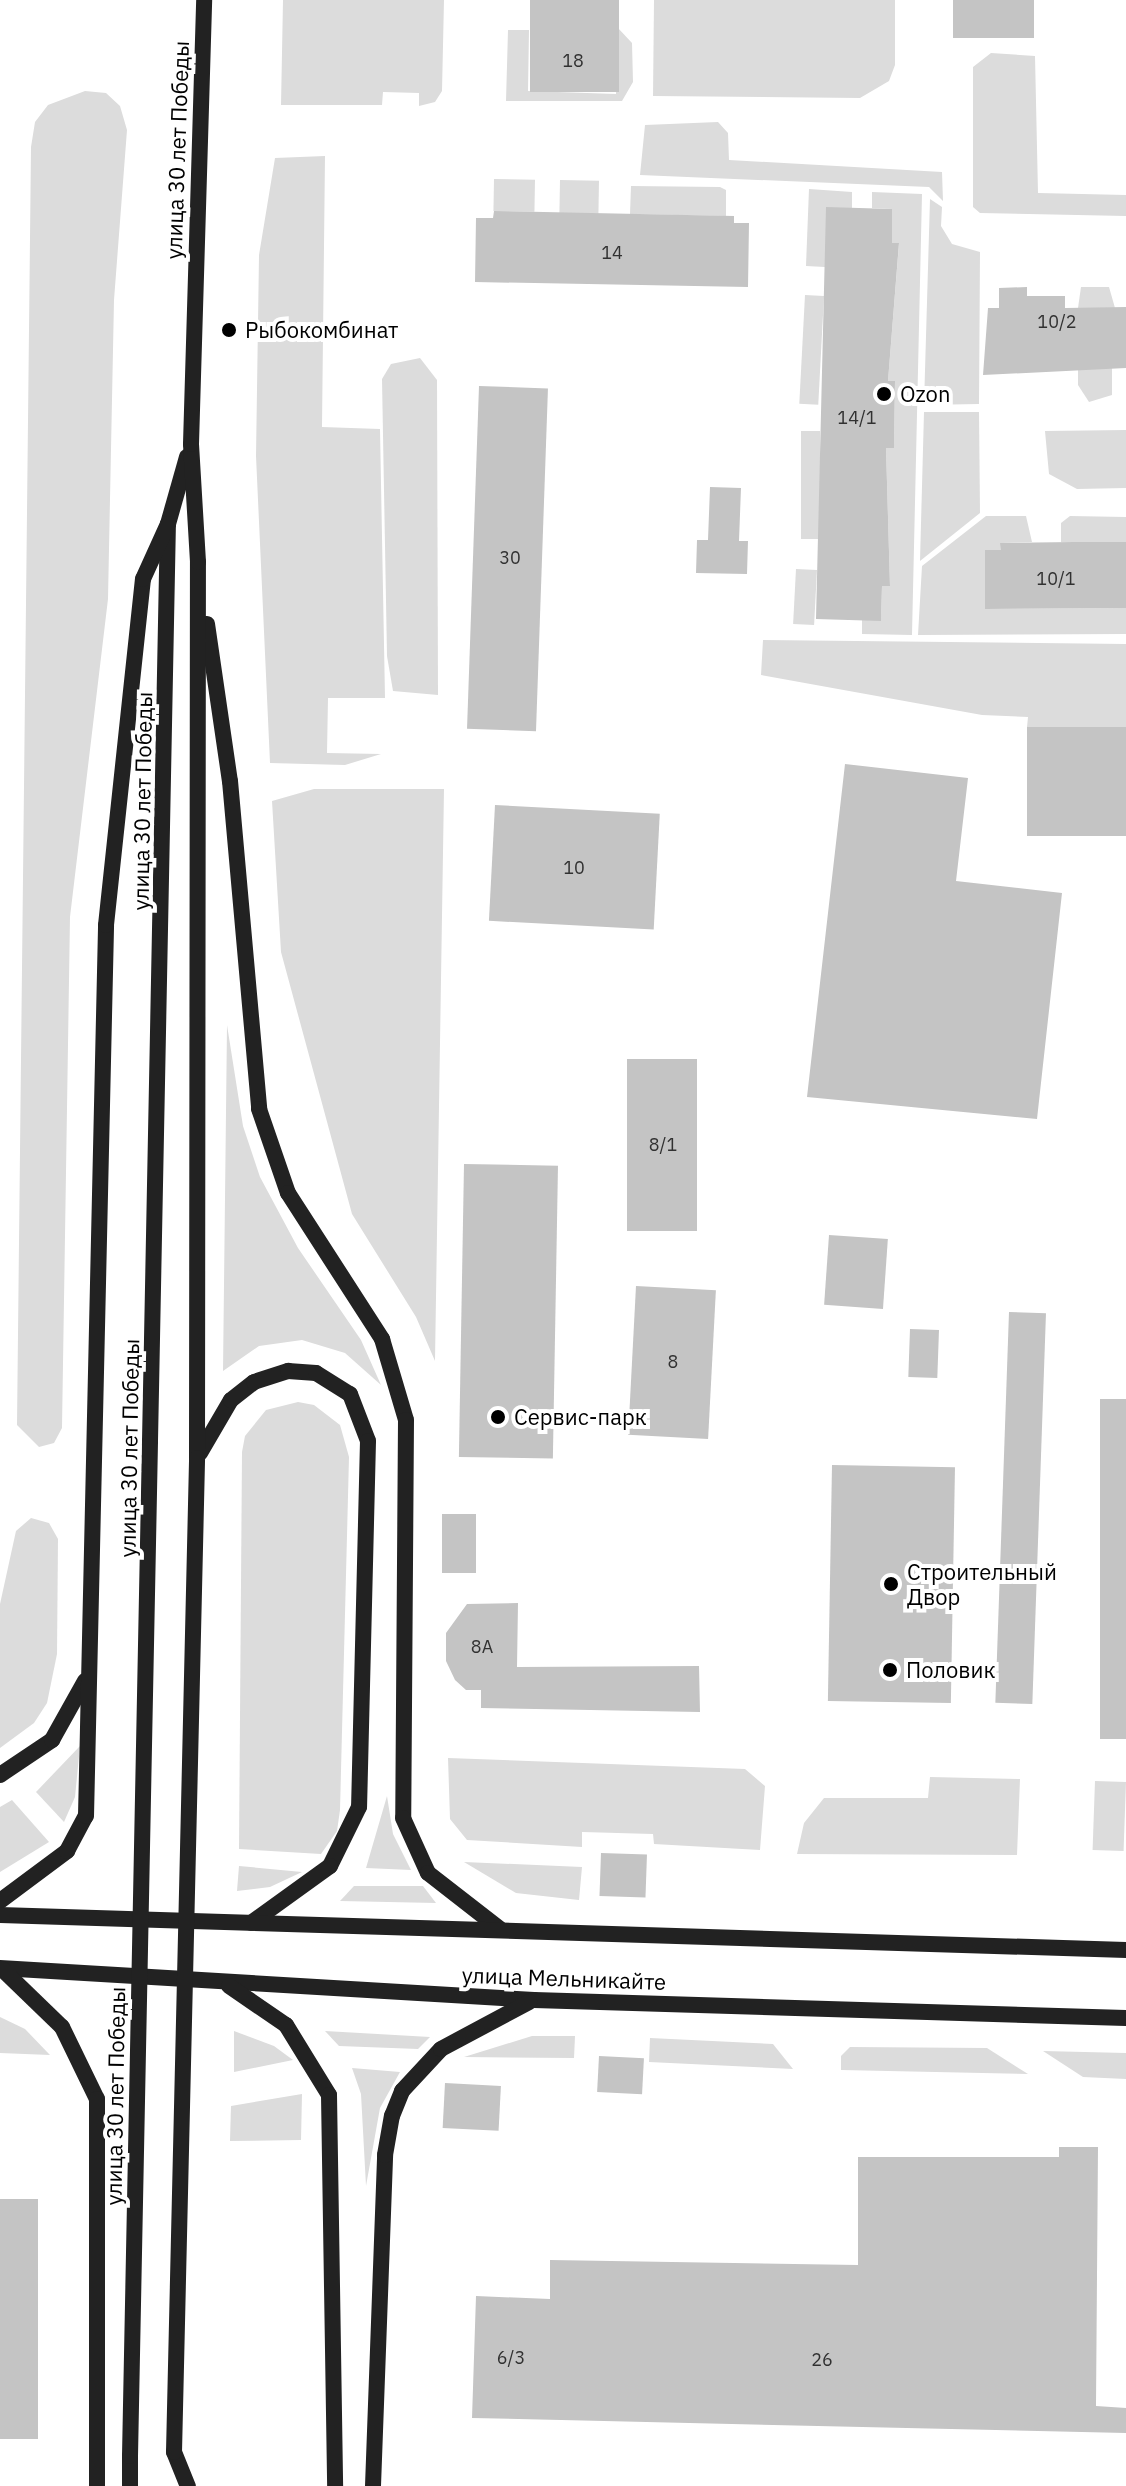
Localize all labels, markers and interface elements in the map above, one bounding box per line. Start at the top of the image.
street label: улица 30 лет Победы [160,40,194,260]
house number: 18 [562,50,584,72]
house number: 14 [601,242,623,264]
house number: 10/2 [1037,311,1077,333]
place label: Рыбокомбинат [245,317,398,343]
marker: Рыбокомбинат [220,321,238,339]
place label: Ozon [900,381,950,407]
marker: Ozon [875,385,893,403]
house number: 14/1 [837,407,877,429]
house number: 30 [499,547,521,569]
house number: 10/1 [1036,568,1076,590]
street label: улица 30 лет Победы [127,691,157,911]
house number: 10 [563,857,585,879]
house number: 8/1 [649,1134,677,1156]
street label: улица 30 лет Победы [114,1338,144,1558]
house number: 8 [668,1351,678,1373]
place label: Сервис-парк [514,1404,647,1430]
marker: Сервис-парк [489,1408,507,1426]
place label: Строительный Двор [907,1558,1057,1610]
marker: Строительный Двор [882,1575,900,1593]
house number: 8А [471,1636,493,1658]
place label: Половик [906,1657,996,1683]
marker: Половик [881,1661,899,1679]
street label: улица Мельникайте [461,1961,667,1995]
street label: улица 30 лет Победы [100,1986,130,2206]
house number: 6/3 [497,2347,525,2369]
house number: 26 [811,2349,833,2371]

